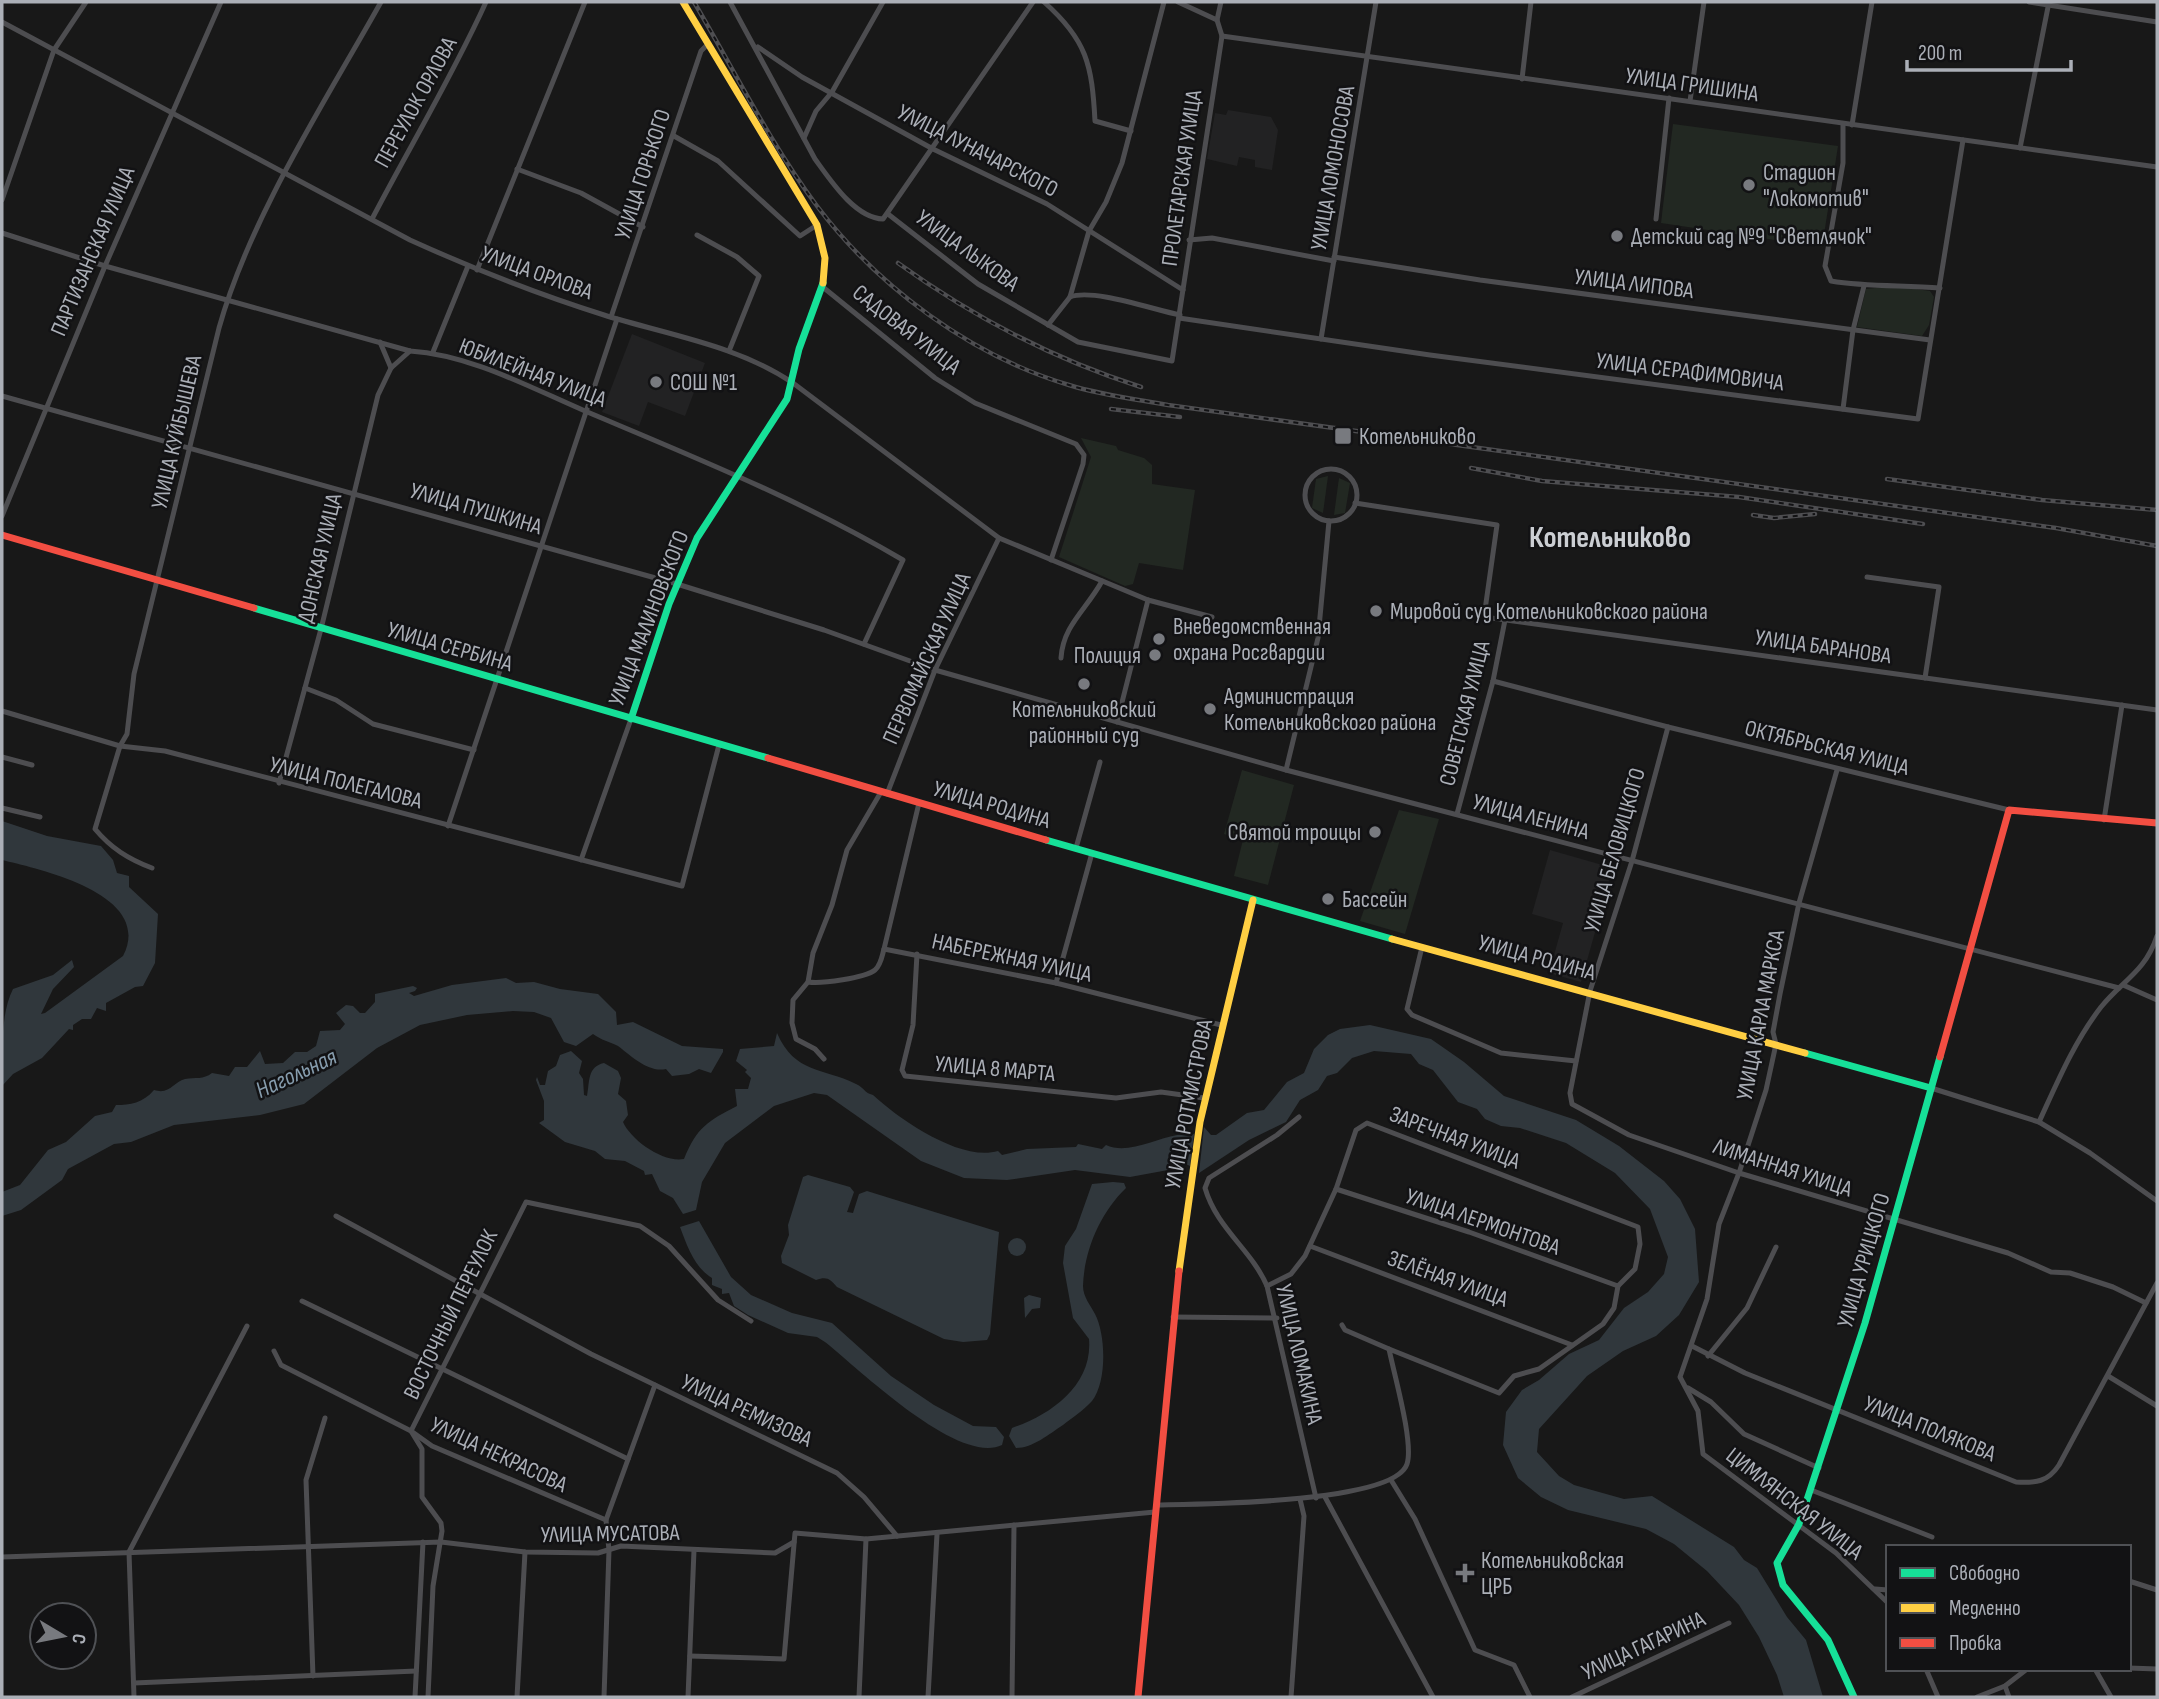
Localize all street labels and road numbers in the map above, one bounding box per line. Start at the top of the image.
street label: ПЕРЕУЛОК ОРЛОВА [368,32,463,173]
street label: УЛИЦА ГРИШИНА [1623,62,1760,108]
street label: УЛИЦА ЛОМОНОСОВА [1305,83,1361,253]
street label: ПРОЛЕТАРСКАЯ УЛИЦА [1156,88,1208,268]
street label: УЛИЦА ЛУНАЧАРСКОГО [892,98,1063,204]
street label: УЛИЦА ГОРЬКОГО [609,106,677,243]
street label: ПАРТИЗАНСКАЯ УЛИЦА [45,162,141,340]
street label: УЛИЦА ЛЫКОВА [910,204,1025,298]
street label: УЛИЦА ОРЛОВА [477,240,597,306]
street label: УЛИЦА ЛИПОВА [1573,263,1695,305]
street label: САДОВАЯ УЛИЦА [847,279,966,381]
street label: ЮБИЛЕЙНАЯ УЛИЦА [455,332,610,414]
street label: УЛИЦА СЕРАФИМОВИЧА [1594,347,1786,397]
street label: УЛИЦА КУЙБЫШЕВА [146,352,208,512]
street label: УЛИЦА ПУШКИНА [406,477,545,541]
street label: ДОНСКАЯ УЛИЦА [292,491,348,625]
street label: УЛИЦА МАЛИНОВСКОГО [603,527,695,710]
street label: ПЕРВОМАЙСКАЯ УЛИЦА [876,568,977,749]
street label: УЛИЦА СЕРБИНА [384,616,516,678]
street label: УЛИЦА БАРАНОВА [1753,624,1893,670]
street label: СОВЕТСКАЯ УЛИЦА [1433,638,1497,789]
street label: ОКТЯБРЬСКАЯ УЛИЦА [1742,714,1912,782]
street label: УЛИЦА ПОЛЕГАЛОВА [267,751,425,815]
street label: УЛИЦА БЕЛОВИЦКОГО [1578,765,1652,936]
street label: УЛИЦА РОДИНА [930,775,1054,835]
street label: УЛИЦА ЛЕНИНА [1469,788,1592,846]
street label: НАБЕРЕЖНАЯ УЛИЦА [929,927,1094,989]
street label: УЛИЦА КАРЛА МАРКСА [1731,928,1791,1103]
street label: УЛИЦА РОДИНА [1475,929,1599,987]
street label: УЛИЦА РОТМИСТРОВА [1159,1017,1219,1191]
street label: УЛИЦА 8 МАРТА [934,1050,1056,1088]
street label: ЗАРЕЧНАЯ УЛИЦА [1385,1100,1524,1176]
street label: ЛИМАННАЯ УЛИЦА [1709,1132,1856,1204]
street label: УЛИЦА ЛЕРМОНТОВА [1402,1182,1564,1262]
street label: УЛИЦА УРИЦКОГО [1831,1190,1897,1331]
street label: ВОСТОЧНЫЙ ПЕРЕУЛОК [398,1224,504,1404]
street label: ЗЕЛЁНАЯ УЛИЦА [1384,1244,1512,1314]
street label: УЛИЦА ЛОМАКИНА [1269,1281,1329,1427]
street label: УЛИЦА РЕМИЗОВА [677,1368,817,1454]
street label: УЛИЦА ПОЛЯКОВА [1860,1390,2000,1468]
street label: УЛИЦА НЕКРАСОВА [426,1411,572,1499]
street label: ЦИМЛЯНСКАЯ УЛИЦА [1720,1442,1869,1566]
street label: УЛИЦА МУСАТОВА [540,1519,680,1549]
street label: УЛИЦА ГАГАРИНА [1577,1605,1710,1687]

